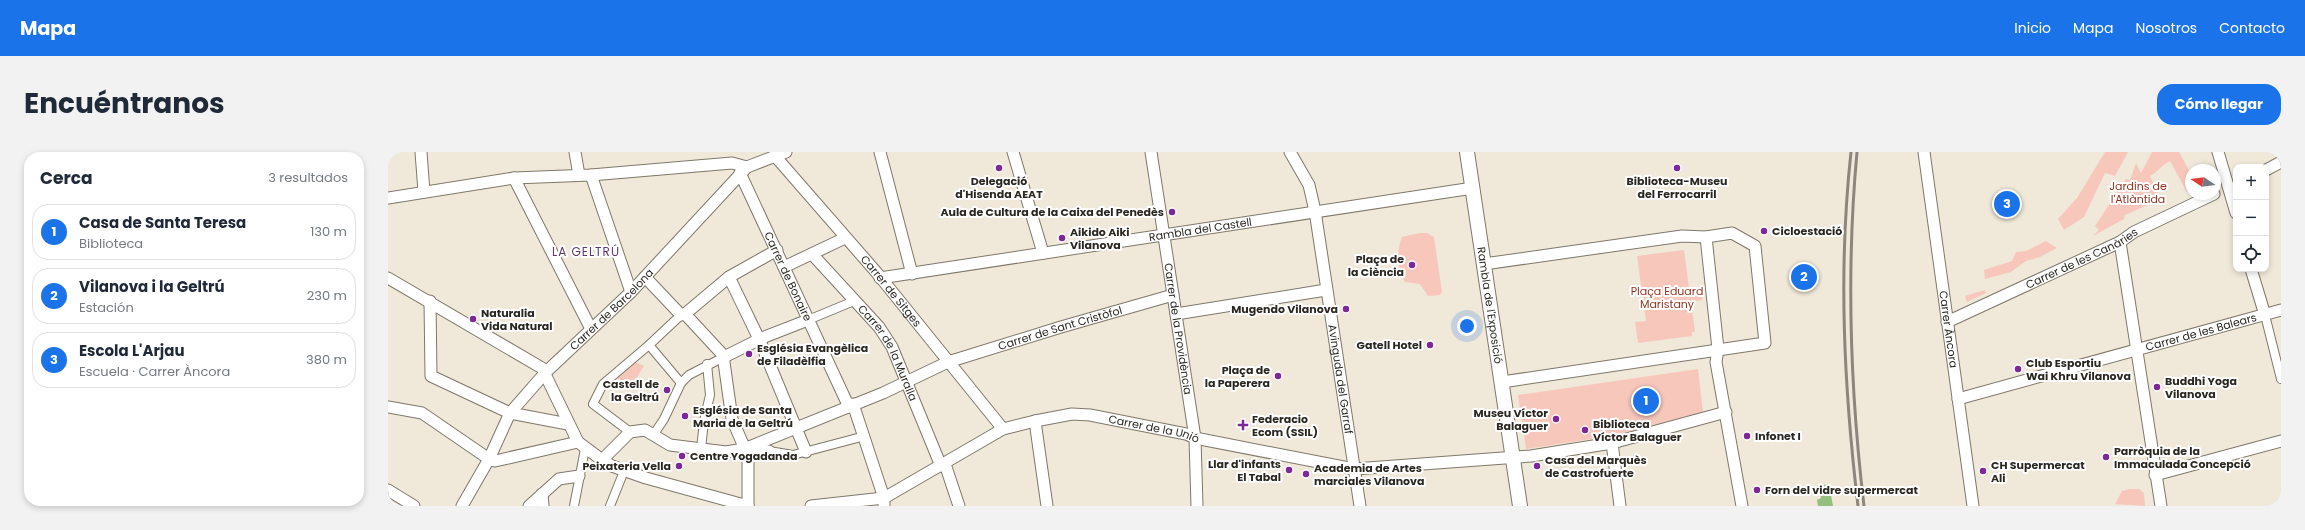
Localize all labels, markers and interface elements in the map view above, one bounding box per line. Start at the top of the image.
text: Mapa [20,15,76,42]
text: Inicio [2014,18,2051,38]
text: Mapa [2073,18,2114,38]
text: Nosotros [2136,18,2197,38]
text: Contacto [2219,18,2285,38]
text: Encuéntranos [24,84,225,123]
button: Cómo llegar [2157,84,2281,125]
marker: Delegació d'Hisenda AEAT [994,163,1004,173]
marker: Biblioteca-Museu del Ferrocarril [1672,163,1682,173]
north arrow [2185,164,2221,200]
map controls [2233,164,2269,272]
button: + [2233,164,2269,200]
text: Cerca [40,166,93,190]
text: 3 resultados [268,168,348,187]
place label: Delegació d'Hisenda AEAT [955,173,1043,202]
place label: Biblioteca-Museu del Ferrocarril [1626,173,1728,202]
park label: Jardins de l'Atlàntida [2109,178,2167,207]
pin: 3 [1994,189,2020,219]
button: − [2233,200,2269,236]
place label: Aula de Cultura de la Caixa del Penedès [940,204,1164,220]
marker: Aula de Cultura de la Caixa del Penedès [1167,207,1177,217]
text: Casa de Santa Teresa [79,212,246,233]
street label: Rambla del Castell [1148,214,1253,245]
text: 1 [52,222,56,241]
text: 130 m [310,222,347,241]
place label: Cicloestació [1772,223,1842,239]
place label: Aikido Aiki Vilanova [1070,224,1130,253]
street label: Carrer de les Canàries [2023,224,2141,293]
marker: Cicloestació [1759,226,1769,236]
street label: Carrer de Bonaire [760,229,816,324]
marker: Aikido Aiki Vilanova [1057,233,1067,243]
text: Biblioteca [79,234,143,253]
button: locate [2233,236,2269,272]
district label: LA GELTRÚ [552,243,620,260]
street label: Rambla de l'Exposició [1473,246,1507,365]
place label: Plaça de la Ciència [1348,251,1404,280]
street label: Carrer de Sitges [857,252,925,330]
marker: Plaça de la Ciència [1407,260,1417,270]
street label: Carrer de la Providència [1160,262,1196,396]
pin: 2 [1791,262,1817,292]
street label: Carrer de Barcelona [566,265,657,354]
text: Vilanova i la Geltrú [79,276,225,297]
park label: Plaça Eduard Maristany [1631,283,1703,312]
text: 2 [50,286,58,305]
text: 230 m [307,286,347,305]
street label: Carrer Àncora [1935,290,1962,369]
text: Estación [79,298,134,317]
street label: Carrer de la Muralla [854,301,921,403]
place label: Mugendo Vilanova [1231,301,1338,317]
street label: Carrer de Sant Cristòfol [996,302,1124,354]
marker: Mugendo Vilanova [1341,304,1351,314]
place label: Naturalia Vida Natural [481,305,553,334]
street label: Carrer de les Balears [2144,309,2259,355]
marker: Naturalia Vida Natural [468,314,478,324]
your location [1457,316,1477,336]
street label: Avinguda del Garraf [1324,323,1357,436]
place label: Gatell Hotel [1357,337,1422,353]
text: Escola L'Arjau [79,340,185,361]
place label: Església Evangèlica de Filadèlfia [757,340,868,369]
marker: Gatell Hotel [1425,340,1435,350]
marker: Església Evangèlica de Filadèlfia [744,349,754,359]
text: 3 [50,350,58,369]
text: 380 m [306,350,347,369]
place label: Club Esportiu Wai Khru Vilanova [2026,355,2131,384]
text: Escuela · Carrer Àncora [79,362,230,381]
place label: Plaça de la Paperera [1205,362,1270,391]
marker: Club Esportiu Wai Khru Vilanova [2013,364,2023,374]
marker: Plaça de la Paperera [1273,371,1283,381]
place label: Buddhi Yoga Vilanova [2165,373,2237,402]
place label: Castell de la Geltrú [603,376,659,405]
marker: Buddhi Yoga Vilanova [2152,382,2162,392]
marker: Castell de la Geltrú [662,385,672,395]
pin: 1 [1633,386,1659,416]
place label: Església de Santa Maria de la Geltrú [693,402,793,431]
place label: Museu Víctor Balaguer [1473,405,1548,434]
marker: Església de Santa Maria de la Geltrú [680,411,690,421]
street label: Carrer de la Unió [1107,411,1200,447]
place label: Federacio Ecom (SSIL) [1252,411,1318,440]
marker: Museu Víctor Balaguer [1551,414,1561,424]
place label: Biblioteca Víctor Balaguer [1593,416,1682,445]
marker: Federacio Ecom (SSIL) [1237,419,1249,431]
marker: Biblioteca Víctor Balaguer [1580,425,1590,435]
place label: Infonet I [1755,428,1801,444]
marker: Infonet I [1742,431,1752,441]
place label: Parròquia de la Immaculada Concepció [2114,443,2251,472]
place label: Centre Yogadanda [690,448,797,464]
marker: Centre Yogadanda [677,451,687,461]
place label: Casa del Marquès de Castrofuerte [1545,452,1647,481]
marker: Parròquia de la Immaculada Concepció [2101,452,2111,462]
place label: Llar d'infants El Tabal [1208,456,1281,485]
place label: CH Supermercat Ali [1991,457,2085,486]
place label: Peixateria Vella [582,458,671,474]
place label: Academia de Artes marciales Vilanova [1314,460,1424,489]
marker: Peixateria Vella [674,461,684,471]
marker: Casa del Marquès de Castrofuerte [1532,461,1542,471]
marker: Llar d'infants El Tabal [1284,465,1294,475]
marker: CH Supermercat Ali [1978,466,1988,476]
marker: Academia de Artes marciales Vilanova [1301,469,1311,479]
place label: Forn del vidre supermercat [1765,482,1918,498]
marker: Forn del vidre supermercat [1752,485,1762,495]

